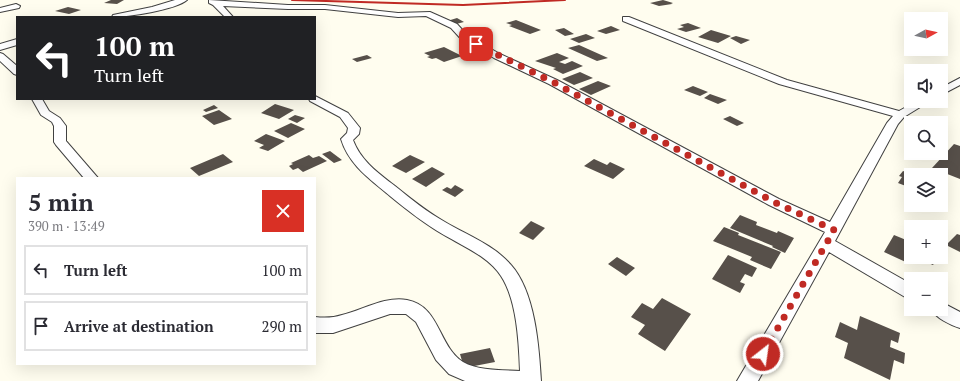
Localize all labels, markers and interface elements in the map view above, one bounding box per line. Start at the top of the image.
north arrow [904,12,948,56]
map controls [904,12,948,316]
text: 100 m [94,27,175,64]
pin [459,27,493,61]
icon: left [28,32,80,84]
icon: arrive [465,33,487,55]
text: Turn left [94,63,164,87]
button: sound [904,64,948,108]
button: search [904,116,948,160]
button: layers [904,168,948,212]
text: 5 min [28,186,94,218]
button: close [262,190,304,232]
text: 390 m · 13:49 [28,217,105,235]
button: + [904,220,948,264]
icon: left [30,259,52,281]
text: Turn left [64,260,128,280]
text: 100 m [261,260,302,280]
button: − [904,272,948,316]
icon: arrive [30,315,52,337]
text: Arrive at destination [64,316,214,336]
text: 290 m [261,316,302,336]
position arrow [742,333,784,375]

